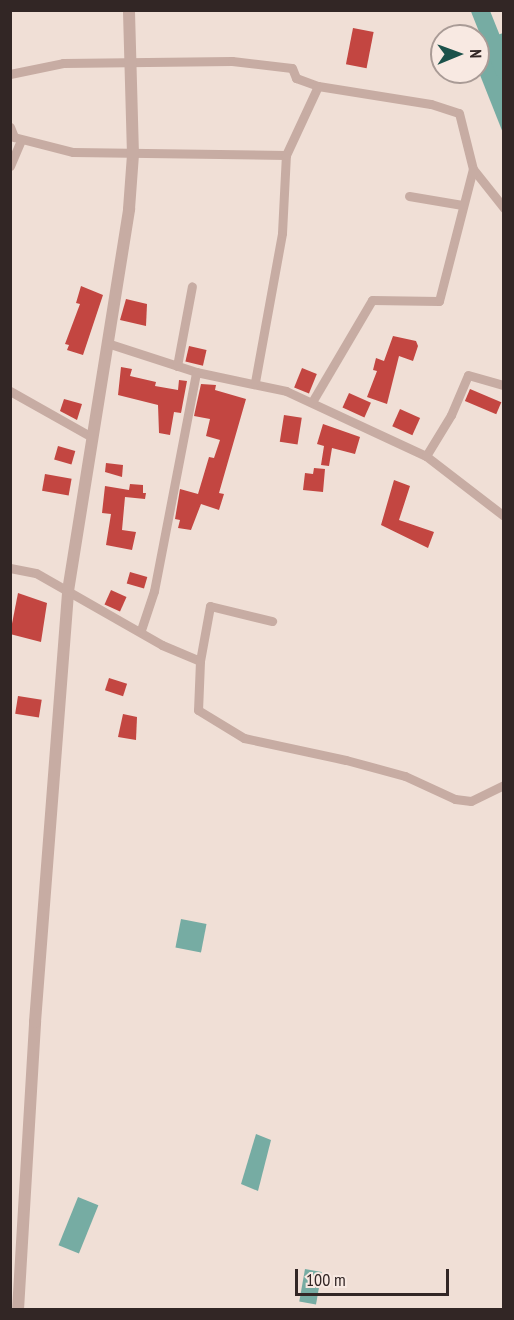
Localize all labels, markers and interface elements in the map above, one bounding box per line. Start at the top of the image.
north arrow [430,24,490,84]
text: N [466,49,486,58]
scale bar [298,1257,452,1295]
text: 100 m [306,1268,346,1291]

